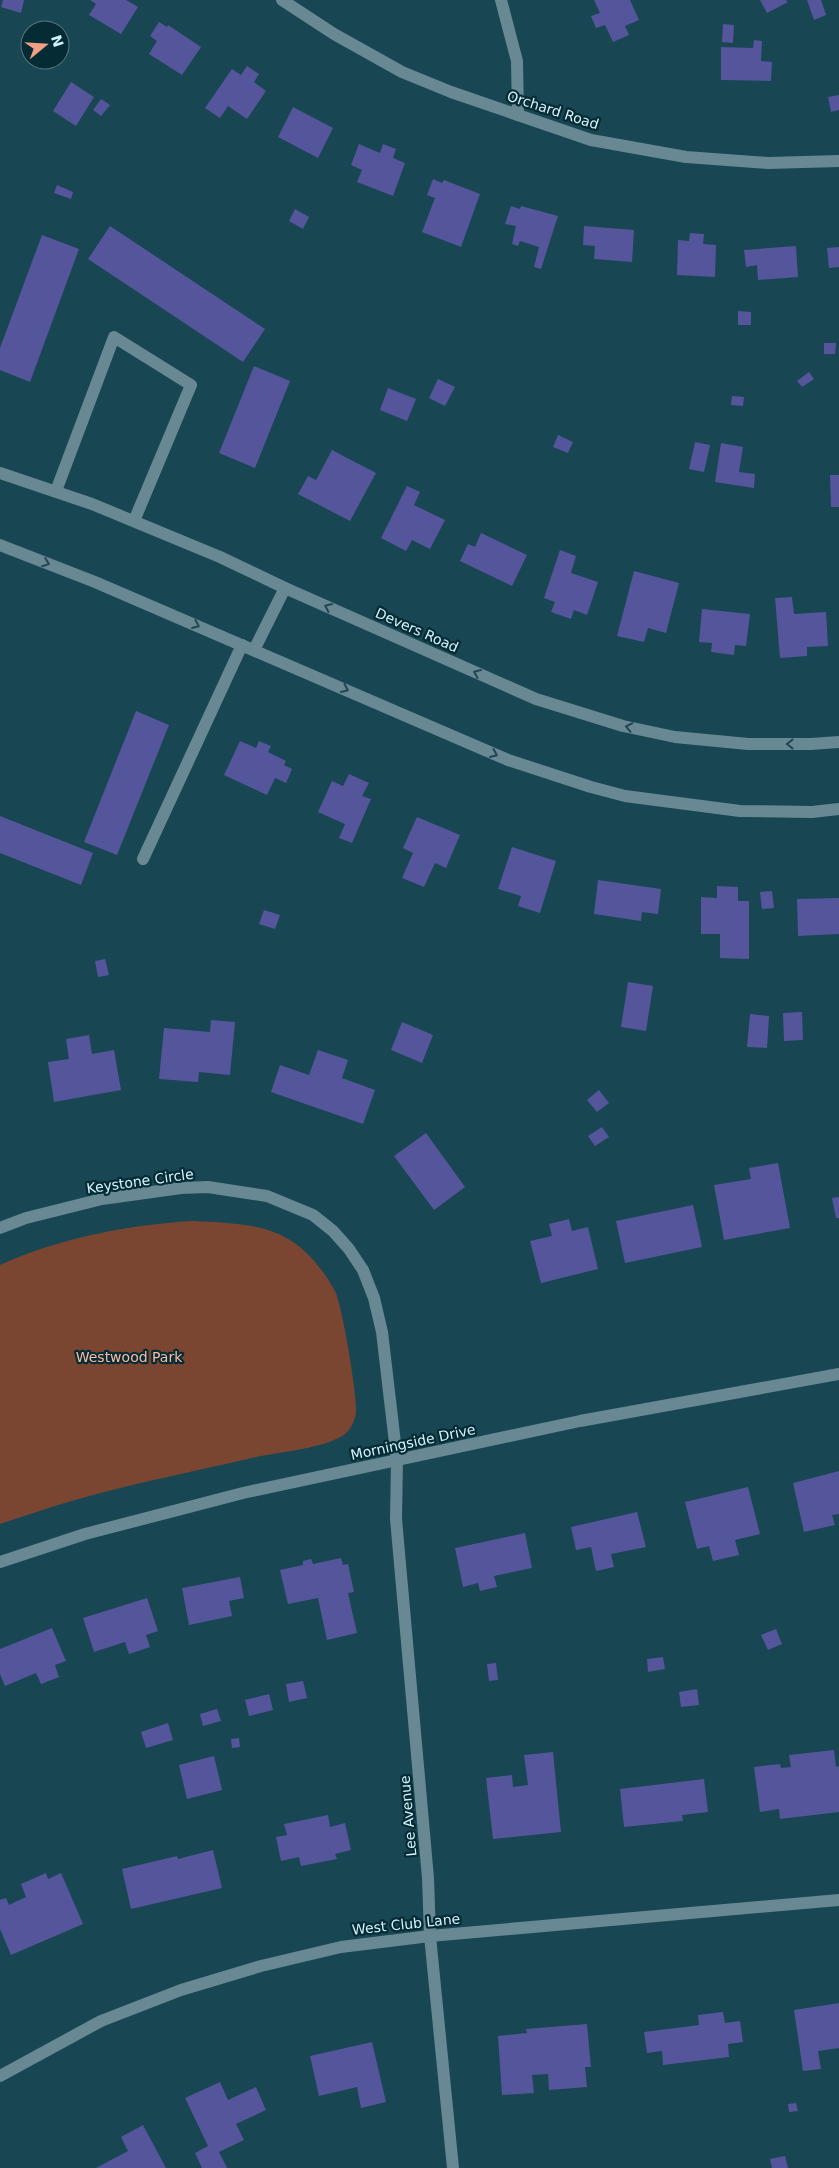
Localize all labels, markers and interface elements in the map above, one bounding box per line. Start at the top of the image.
north arrow [20,20,70,70]
text: N [48,33,67,49]
street label: Orchard Road [505,88,601,132]
one-way arrow [41,557,49,567]
one-way arrow [324,603,333,613]
street label: Devers Road [373,605,461,655]
one-way arrow [191,618,200,629]
one-way arrow [473,668,482,679]
one-way arrow [340,683,349,694]
one-way arrow [625,722,634,733]
one-way arrow [786,739,794,749]
one-way arrow [489,748,498,759]
street label: Keystone Circle [85,1166,195,1196]
park label: Westwood Park [76,1349,183,1365]
street label: Morningside Drive [349,1421,477,1463]
street label: Lee Avenue [396,1775,420,1857]
street label: West Club Lane [351,1910,461,1938]

